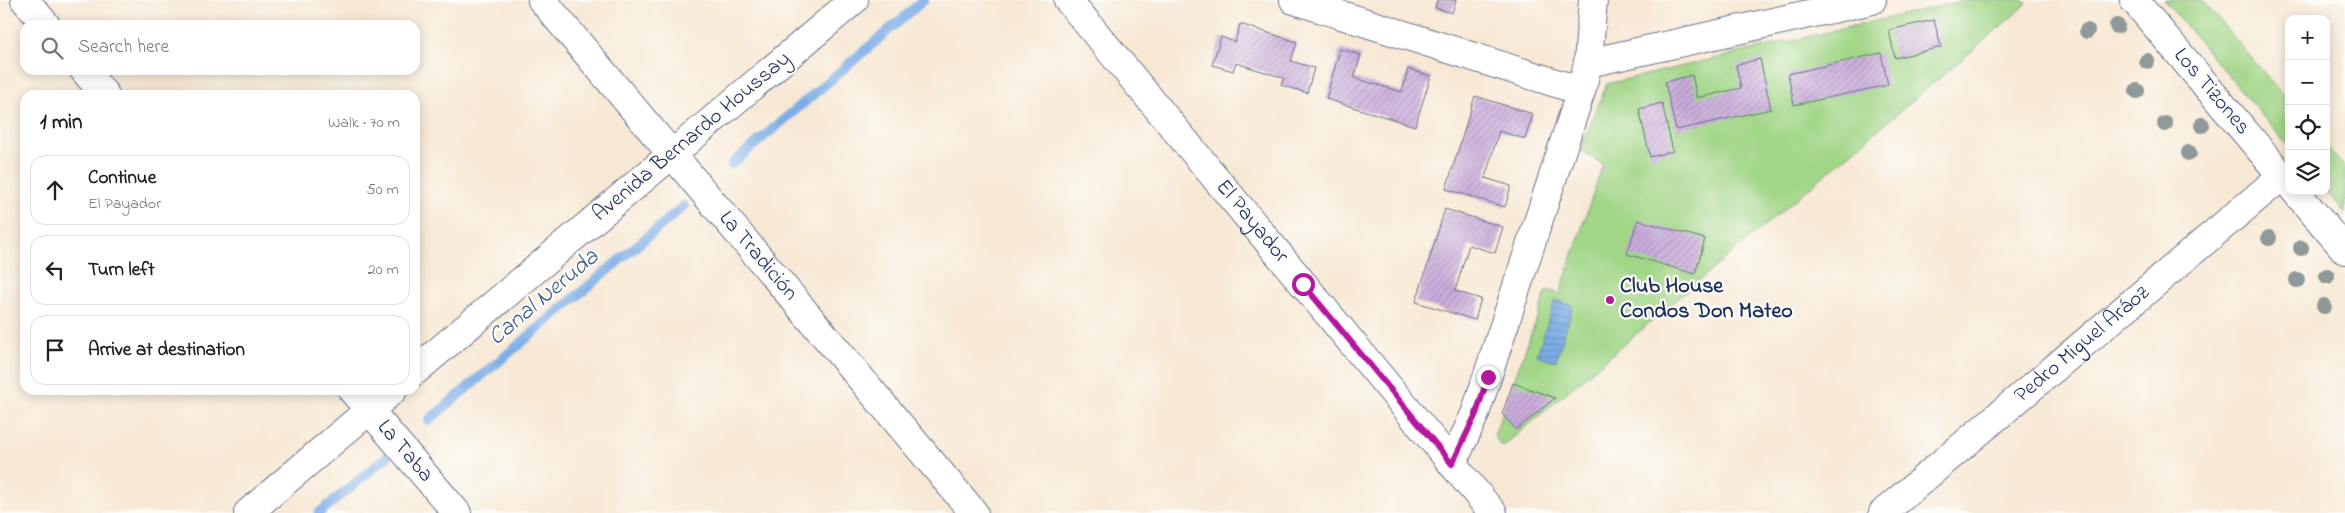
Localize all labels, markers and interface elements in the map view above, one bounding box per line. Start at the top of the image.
map controls [2285,15,2330,195]
button: + [2285,15,2330,60]
search box [20,20,420,75]
icon: search [38,34,66,62]
text: Search here [78,34,169,61]
street label: Los Tizones [2165,41,2258,142]
street label: Avenida Bernardo Houssay [586,44,799,231]
button: − [2285,60,2330,105]
button: locate [2285,105,2330,150]
text: 1 min [40,108,82,138]
text: Walk · 70 m [328,111,400,135]
button: layers [2285,150,2330,195]
text: Continue [88,165,156,192]
street label: El Payador [1207,173,1296,271]
icon: ahead [41,176,69,204]
text: 50 m [367,178,399,202]
text: El Payador [88,192,161,216]
street label: La Tradición [710,204,805,308]
water label: Canal Neruda [481,240,608,355]
icon: left [41,256,69,284]
text: Turn left [88,257,155,284]
text: 20 m [368,258,399,282]
place label: Club House Condos Don Mateo [1620,271,1793,328]
route start [1292,273,1315,296]
street label: Pedro Miguel Aráoz [2008,277,2158,411]
marker: Club House Condos Don Mateo [1604,294,1616,306]
icon: arrive [41,336,69,364]
text: Arrive at destination [88,337,245,364]
route end [1477,366,1500,389]
street label: La Taba [369,413,441,490]

